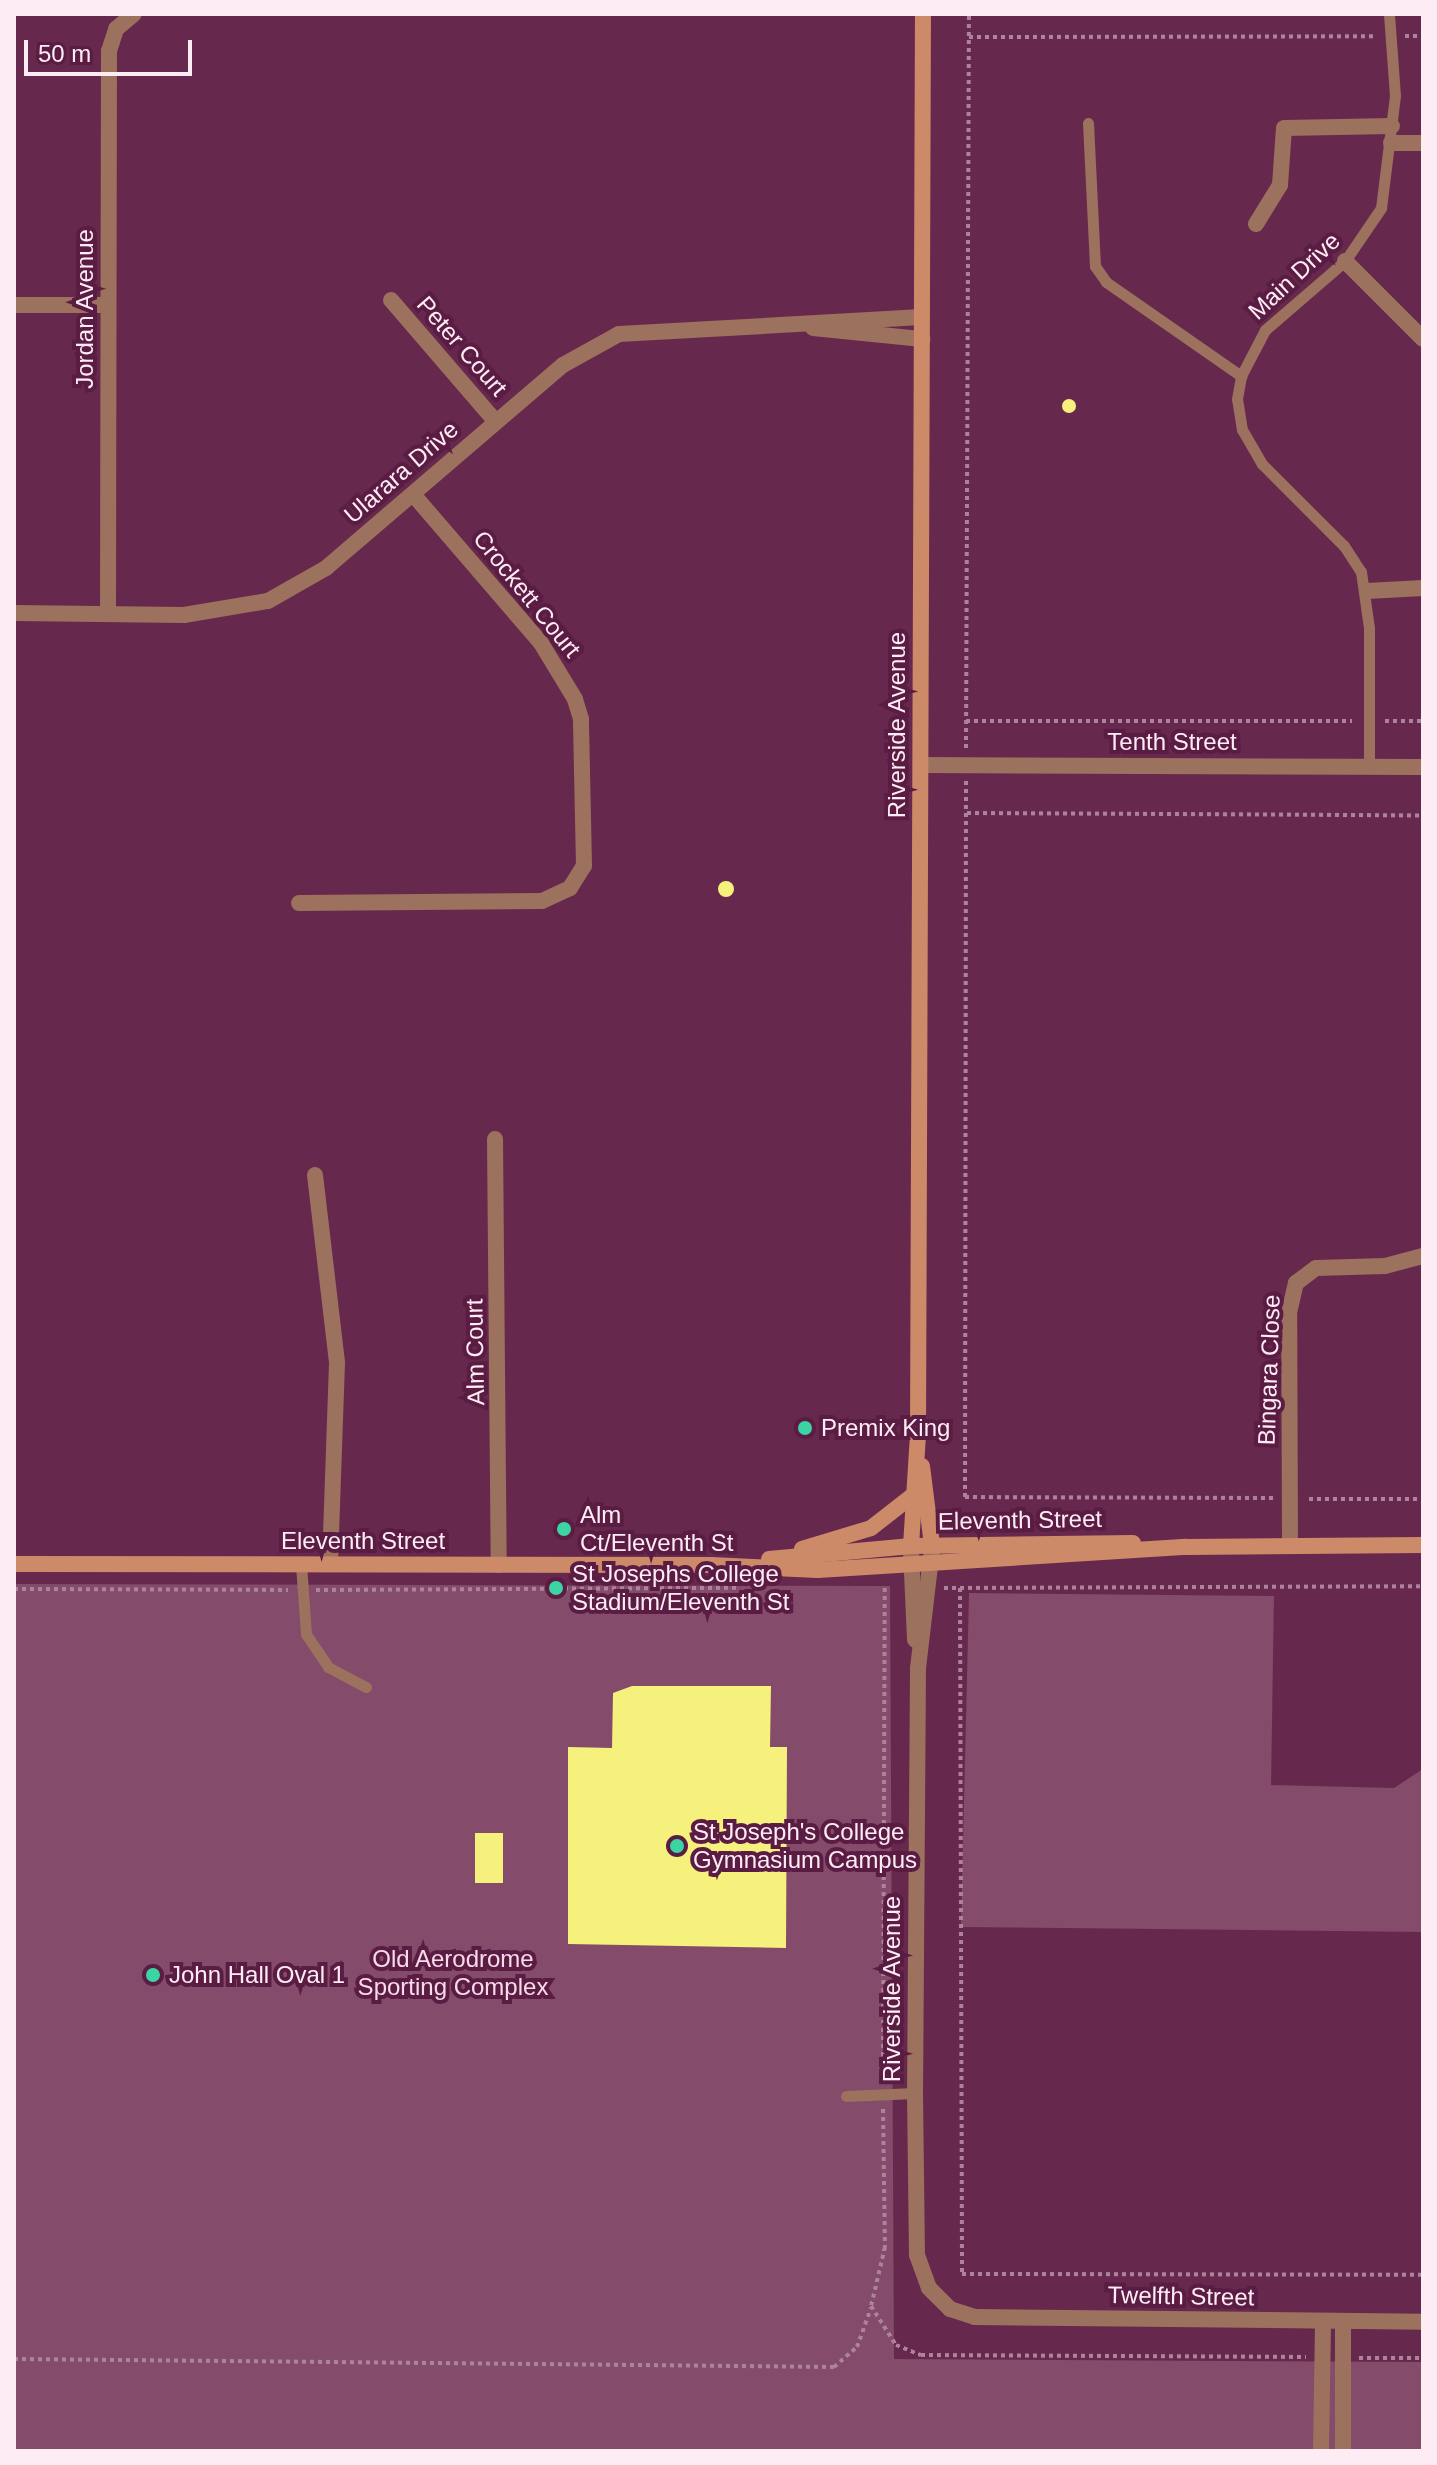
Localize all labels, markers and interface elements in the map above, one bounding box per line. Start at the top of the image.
scale bar [28,24,196,74]
text: 50 m [38,40,91,67]
street label: Main Drive [1242,226,1346,326]
street label: Jordan Avenue [71,228,99,390]
street label: Peter Court [411,290,513,402]
street label: Ularara Drive [338,415,464,529]
street label: Crockett Court [467,525,587,663]
street label: Riverside Avenue [883,631,911,819]
street label: Tenth Street [1107,728,1237,756]
street label: Bingara Close [1252,1294,1286,1446]
street label: Alm Court [460,1298,490,1406]
place label: Premix King [821,1414,950,1442]
marker: Premix King [796,1419,814,1437]
place label: Alm Ct/Eleventh St [580,1501,733,1557]
street label: Eleventh Street [938,1504,1102,1536]
marker: Alm Ct/Eleventh St [555,1520,573,1538]
street label: Eleventh Street [281,1527,445,1555]
place label: St Josephs College Stadium/Eleventh St [572,1560,789,1616]
marker: St Josephs College Stadium/Eleventh St [547,1579,565,1597]
place label: St Joseph's College Gymnasium Campus [693,1818,917,1874]
marker: St Joseph's College Gymnasium Campus [668,1837,686,1855]
street label: Riverside Avenue [878,1895,906,2083]
park label: Old Aerodrome Sporting Complex [358,1945,548,2001]
place label: John Hall Oval 1 [169,1961,345,1989]
marker: John Hall Oval 1 [144,1966,162,1984]
street label: Twelfth Street [1107,2280,1255,2312]

